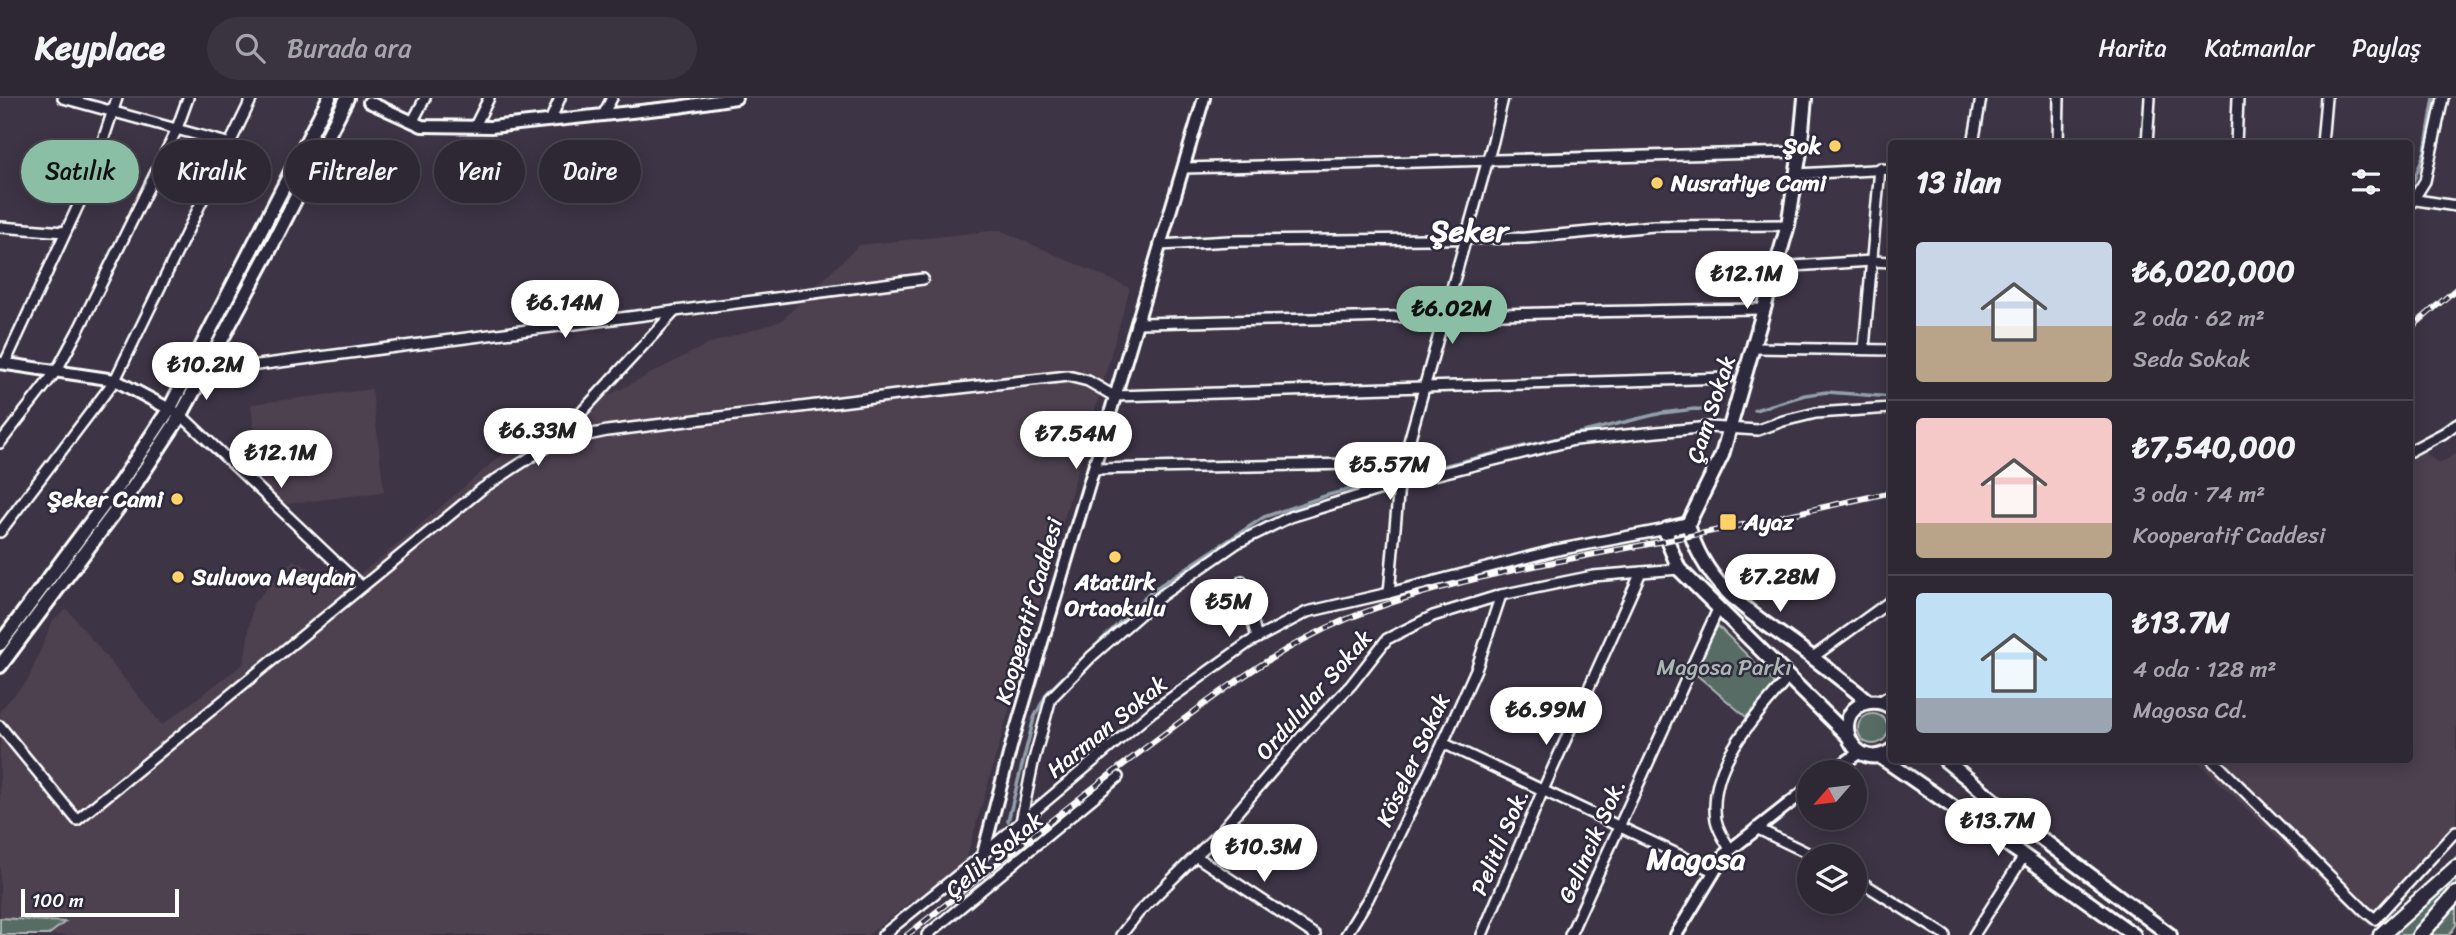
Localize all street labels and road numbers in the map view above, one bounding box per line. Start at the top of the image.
street label: Çam Sokak [1674,350,1748,468]
street label: Kooperatif Caddesi [983,512,1075,709]
street label: Ordulular Sokak [1245,619,1384,770]
street label: Harman Sokak [1037,665,1177,789]
street label: Köseler Sokak [1364,686,1462,834]
street label: Gelincik Sok. [1546,772,1638,910]
street label: Pelitli Sok. [1459,782,1541,902]
street label: Çelik Sokak [935,801,1053,909]

